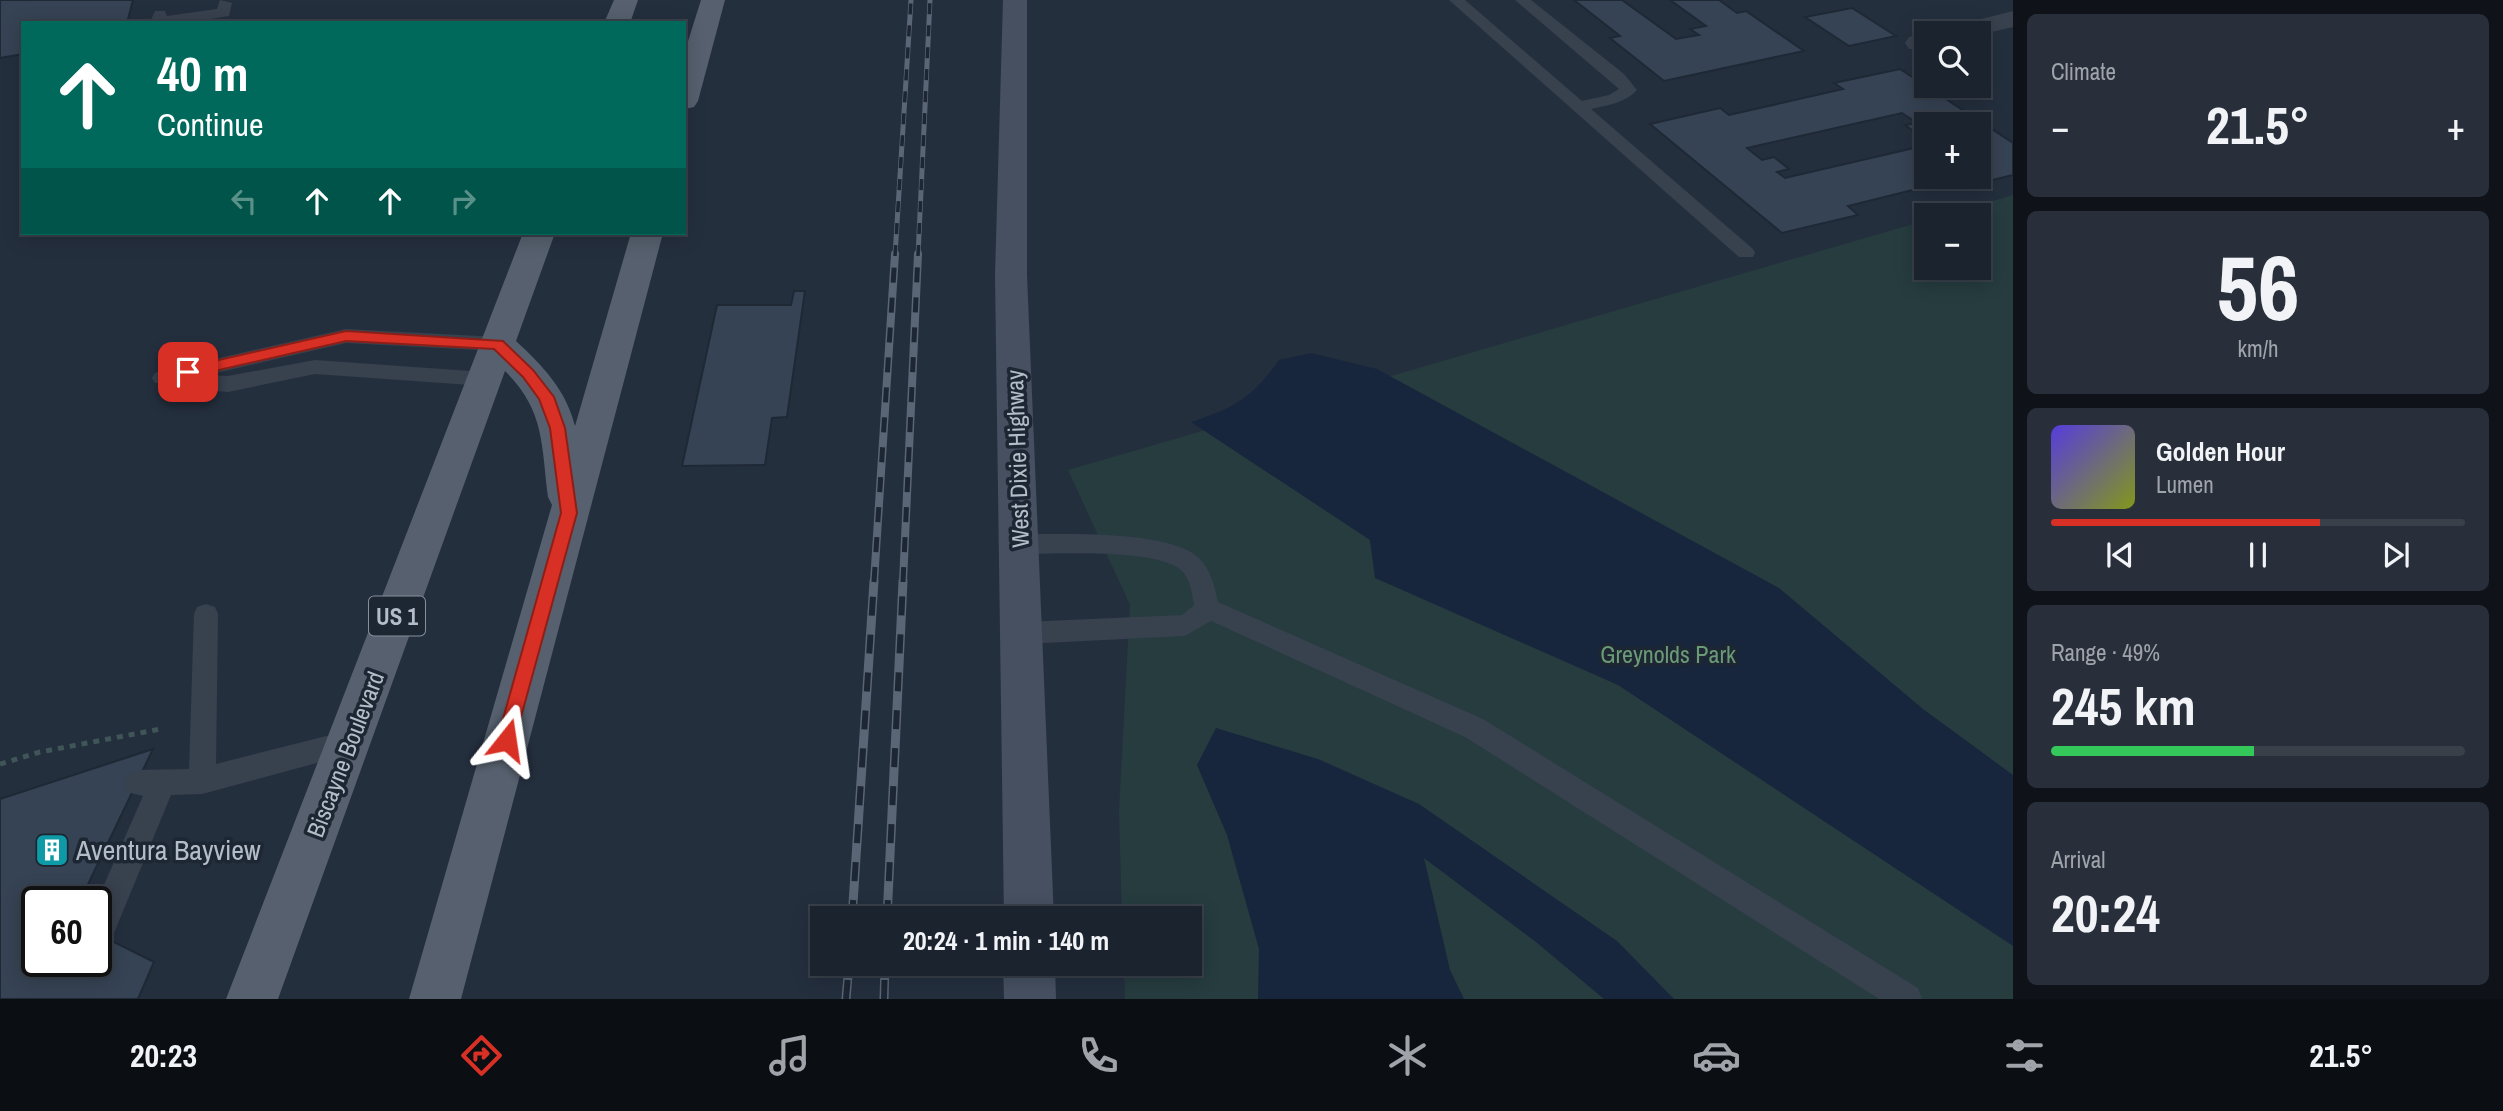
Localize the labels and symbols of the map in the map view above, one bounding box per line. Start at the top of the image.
pin [158,342,218,402]
street label: West Dixie Highway [998,369,1036,548]
road number: US 1 [369,596,425,636]
park label: Greynolds Park [1600,638,1736,670]
street label: Biscayne Boulevard [299,667,391,841]
position arrow [470,703,544,777]
building icon: Aventura Bayview [33,831,71,869]
place label: Aventura Bayview [75,831,261,869]
speed limit sign: 60 [21,886,112,977]

